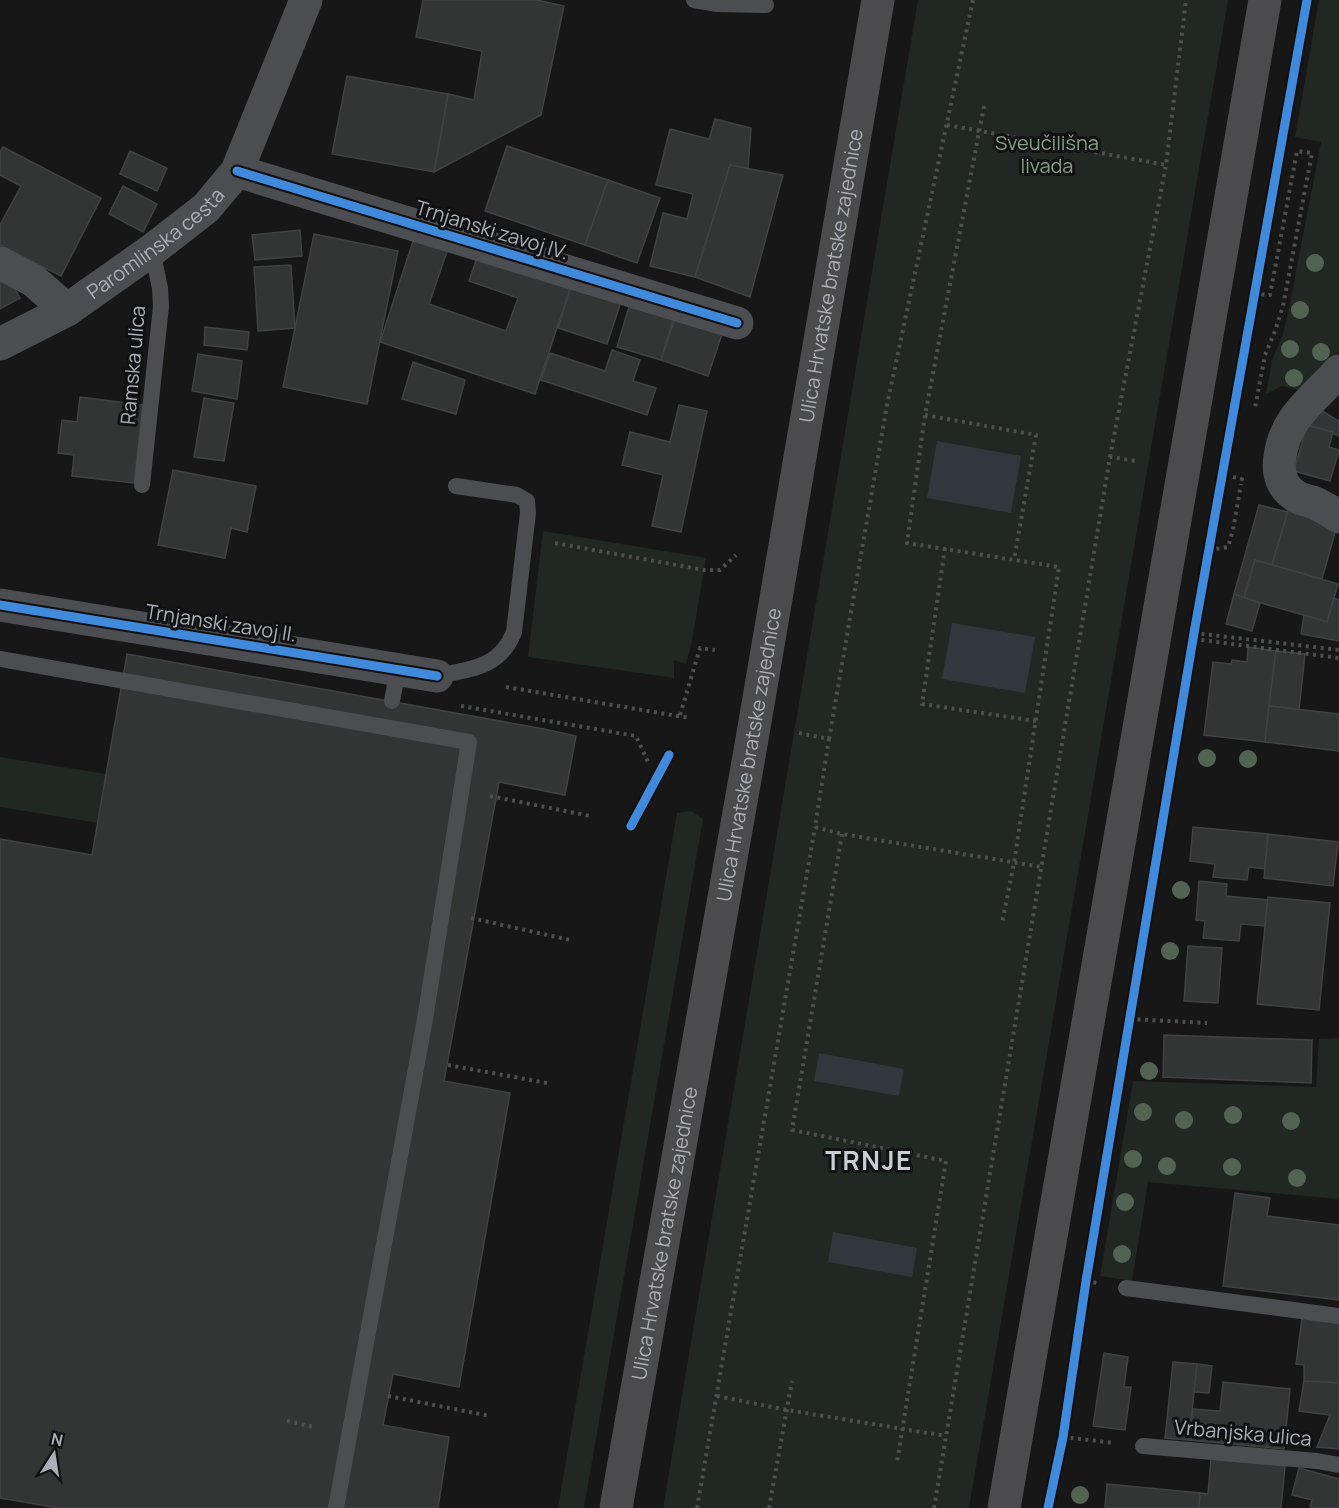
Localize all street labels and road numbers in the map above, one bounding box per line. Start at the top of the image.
street label: Ulica Hrvatske bratske zajednice [792,127,869,424]
street label: Paromlinska cesta [81,182,230,305]
street label: Trnjanski zavoj IV. [412,193,572,266]
street label: Ramska ulica [114,304,151,426]
street label: Trnjanski zavoj II. [143,597,299,648]
street label: Ulica Hrvatske bratske zajednice [710,606,787,903]
street label: Ulica Hrvatske bratske zajednice [625,1084,703,1382]
street label: Vrbanjska ulica [1173,1413,1313,1452]

